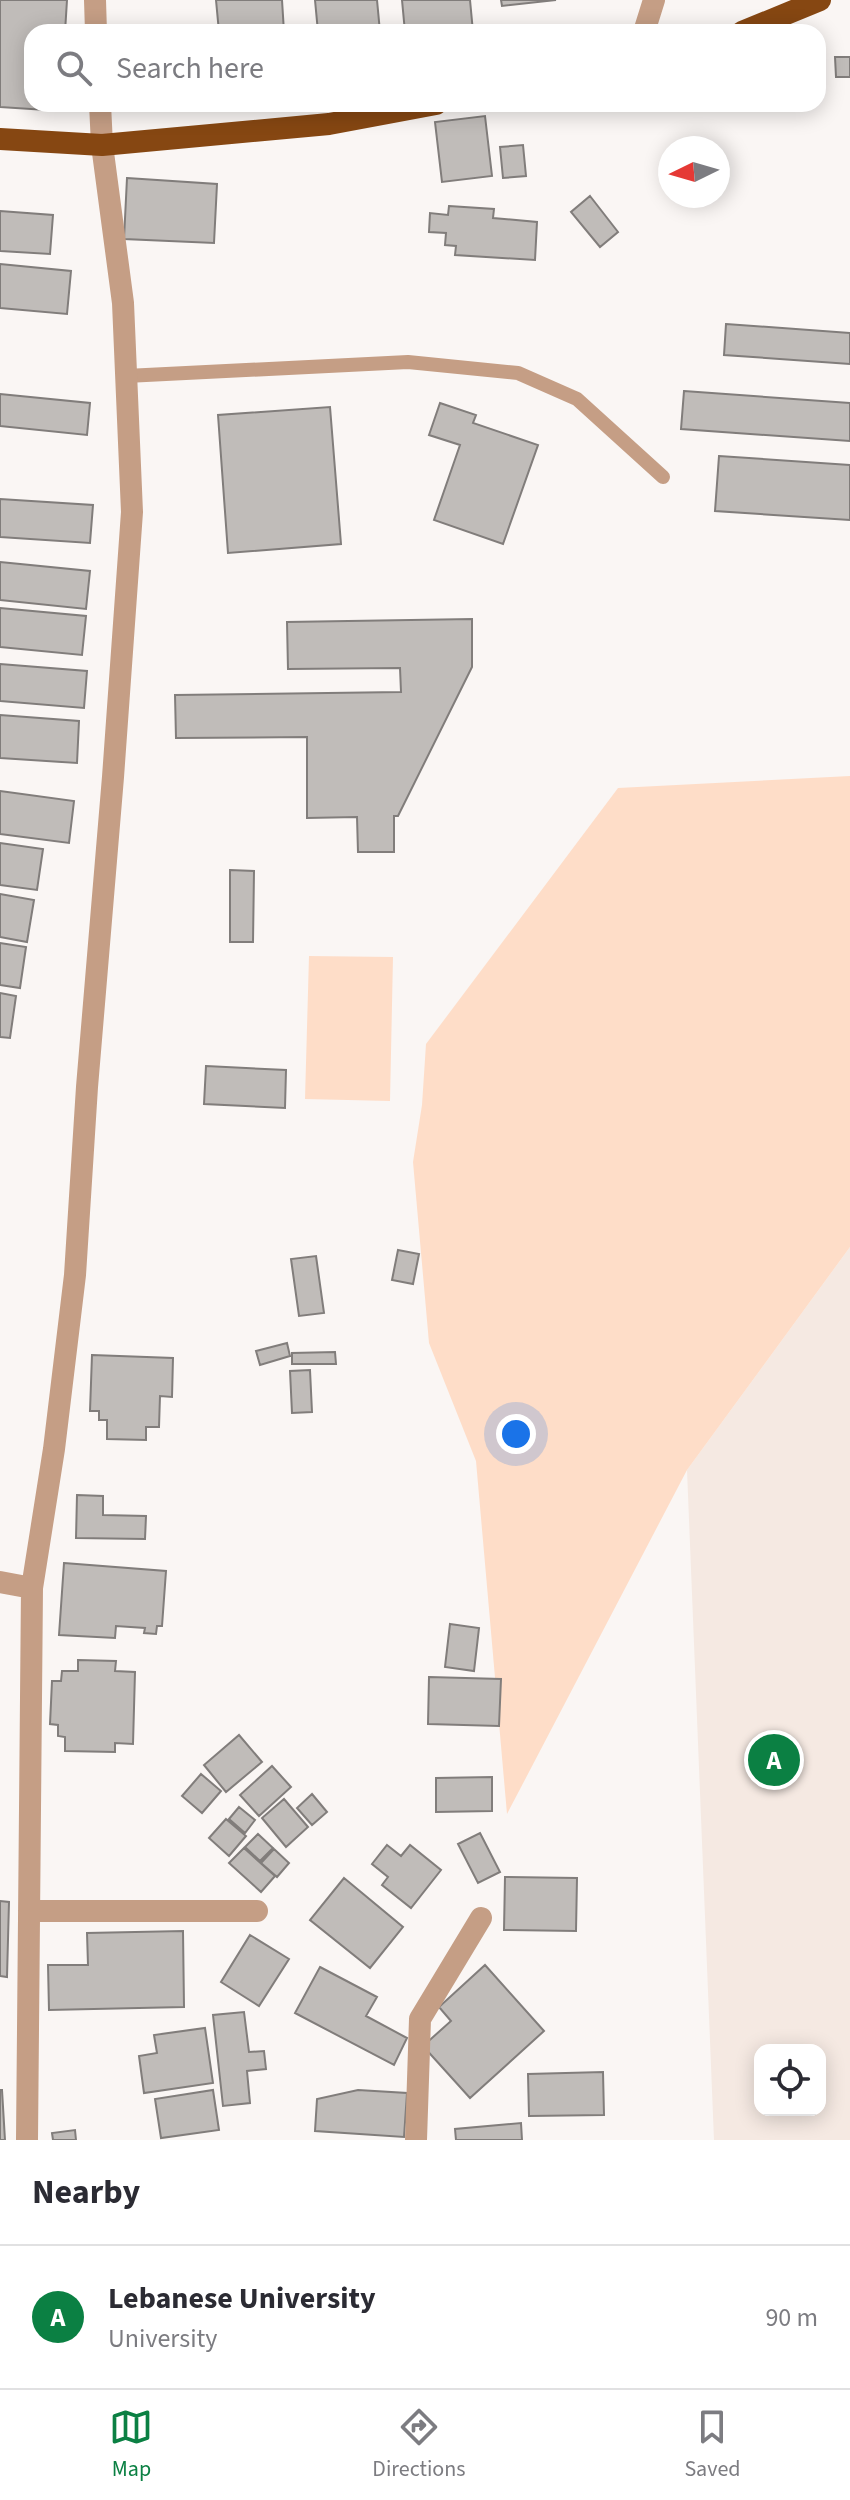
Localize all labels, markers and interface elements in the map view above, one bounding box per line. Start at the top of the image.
search box [24,24,826,112]
icon: search [52,46,96,90]
text: Search here [116,47,264,90]
north arrow [658,136,730,208]
your location [496,1414,536,1454]
pin: A [748,1730,800,1790]
map controls [754,2044,826,2116]
button: locate [754,2044,826,2116]
text: Nearby [32,2168,140,2217]
text: Lebanese University [108,2277,376,2320]
text: A [51,2299,65,2336]
text: 90 m [765,2299,818,2336]
text: University [108,2320,217,2357]
tab: Map [109,2405,153,2485]
tab: Directions [372,2405,465,2485]
tab: Saved [684,2405,741,2485]

